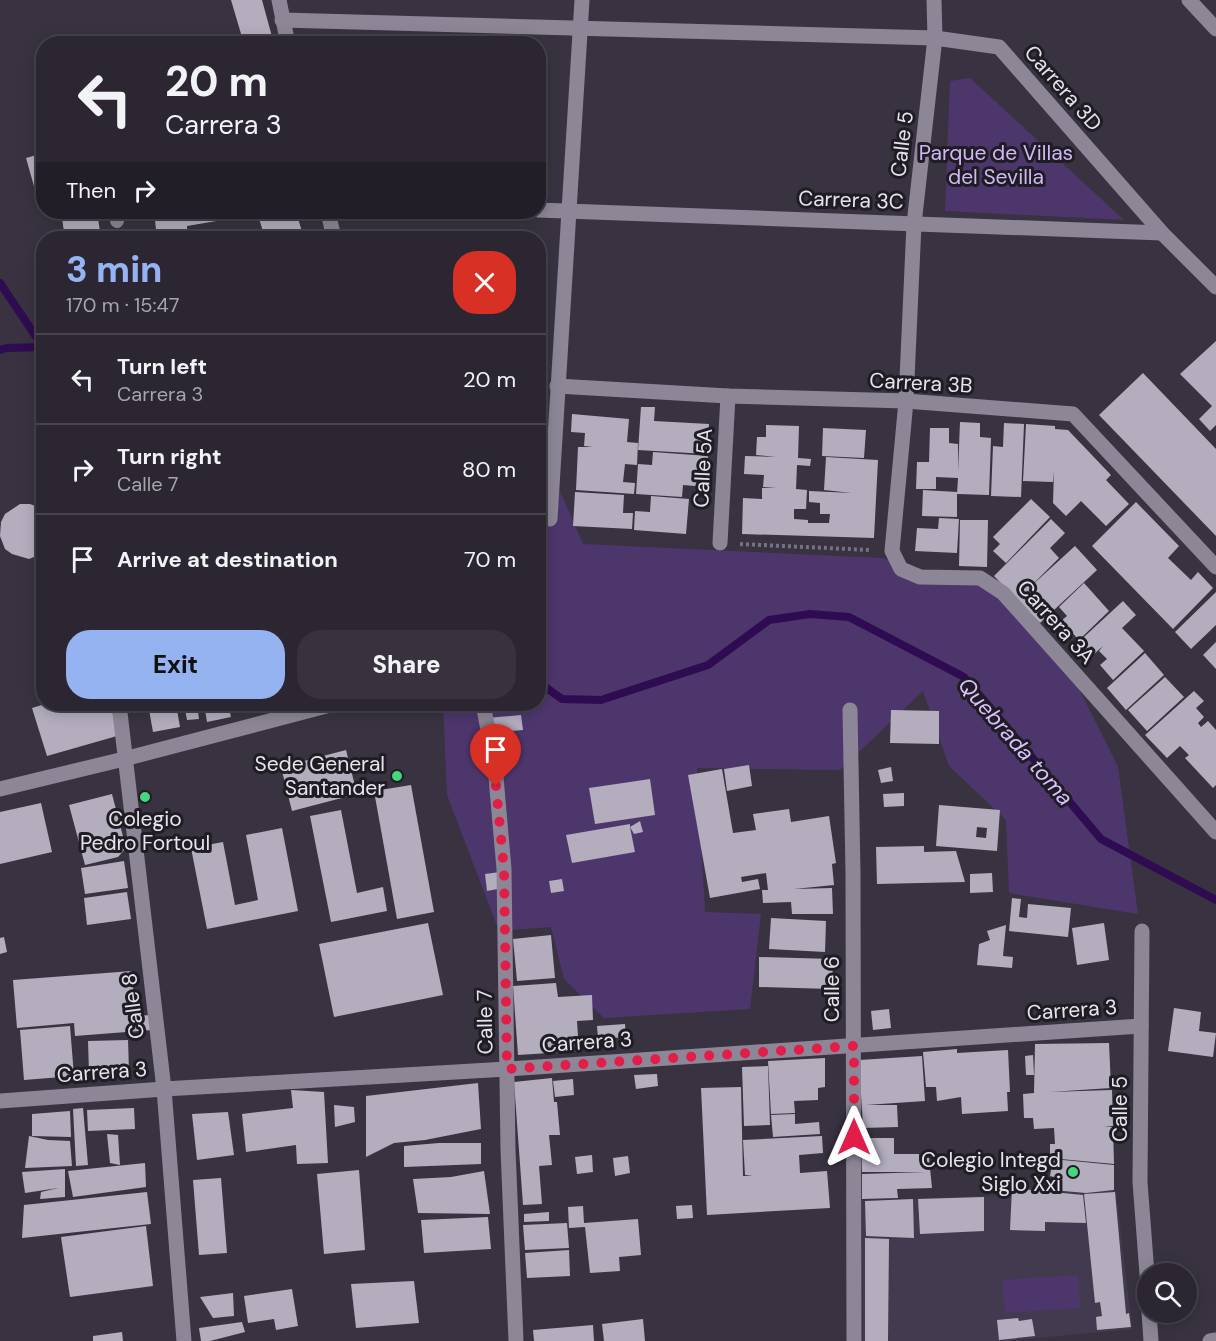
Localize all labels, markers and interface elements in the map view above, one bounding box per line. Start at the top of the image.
street label: Carrera 3D [1018,39,1108,137]
text: 20 m [165,54,268,109]
icon: left [66,60,144,138]
text: Carrera 3 [165,107,282,142]
street label: Calle 5 [884,109,920,179]
park label: Parque de Villas del Sevilla [919,139,1073,191]
icon: right [128,174,161,207]
text: Then [66,176,116,205]
street label: Carrera 3C [798,184,904,216]
text: 3 min [66,246,162,293]
button: close [453,251,516,314]
text: 170 m · 15:47 [66,292,179,318]
text: Turn left [117,352,207,381]
icon: left [66,363,99,396]
text: 20 m [463,365,516,394]
street label: Carrera 3B [869,366,973,400]
text: Carrera 3 [117,381,203,407]
street label: Calle 5A [687,428,719,508]
text: Turn right [117,442,222,471]
icon: right [66,453,99,486]
text: 80 m [462,455,516,484]
text: Calle 7 [117,471,179,497]
icon: arrive [66,543,99,576]
text: Arrive at destination [117,545,338,574]
text: 70 m [464,545,516,574]
street label: Carrera 3A [1011,574,1101,670]
button: Exit [66,630,285,699]
button: Share [297,630,516,699]
water label: Quebrada toma [952,671,1079,812]
pin [470,724,521,786]
icon: arrive [479,733,512,766]
place label: Sede General Santander [255,750,385,802]
marker: Sede General Santander [390,769,404,783]
marker: Colegio Pedro Fortoul [138,790,152,804]
place label: Colegio Pedro Fortoul [80,805,210,857]
street label: Calle 6 [818,956,846,1022]
street label: Calle 8 [115,971,151,1041]
street label: Calle 7 [470,989,500,1055]
street label: Carrera 3 [1026,993,1118,1027]
street label: Carrera 3 [541,1025,633,1059]
street label: Carrera 3 [56,1055,148,1089]
street label: Calle 5 [1106,1076,1134,1142]
position arrow [822,1105,886,1169]
place label: Colegio Integd Siglo Xxi [921,1146,1061,1198]
marker: Colegio Integd Siglo Xxi [1066,1165,1080,1179]
map controls [1137,1263,1197,1323]
button: search [1137,1263,1197,1323]

